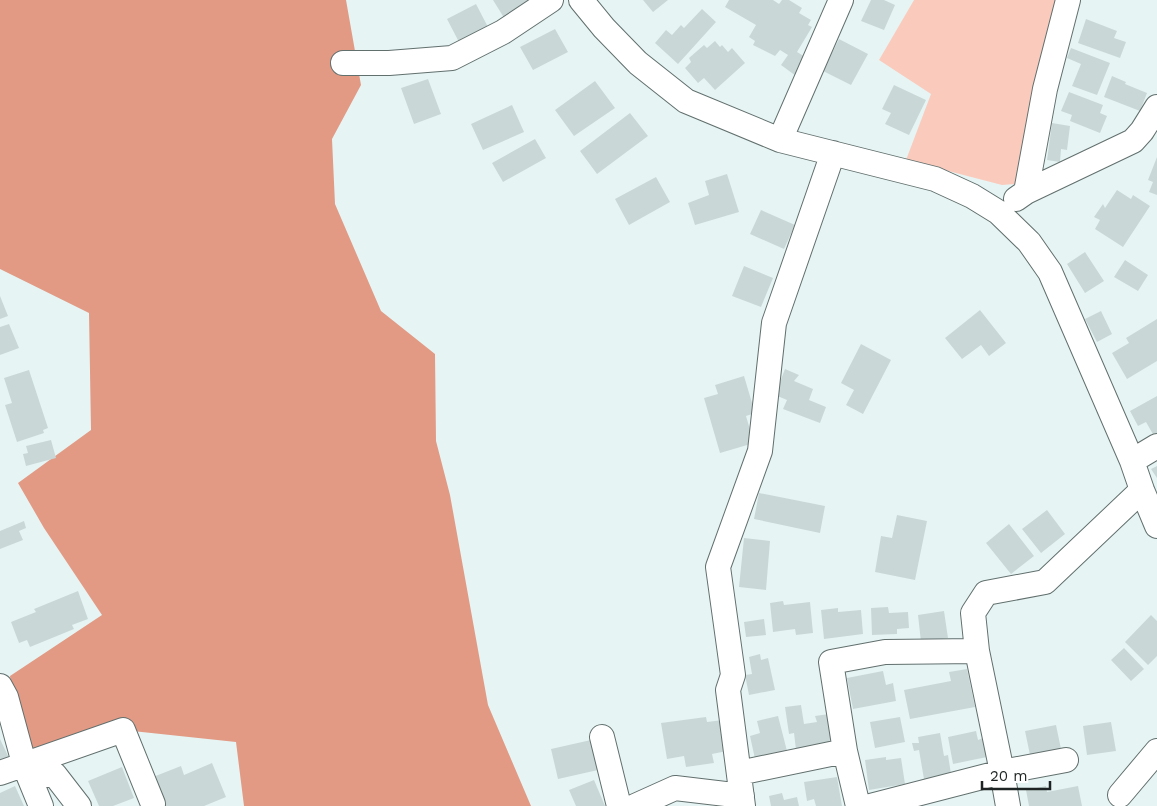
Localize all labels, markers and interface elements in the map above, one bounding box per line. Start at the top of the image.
scale bar [982,758,1050,790]
text: 20 m [990,767,1028,785]

